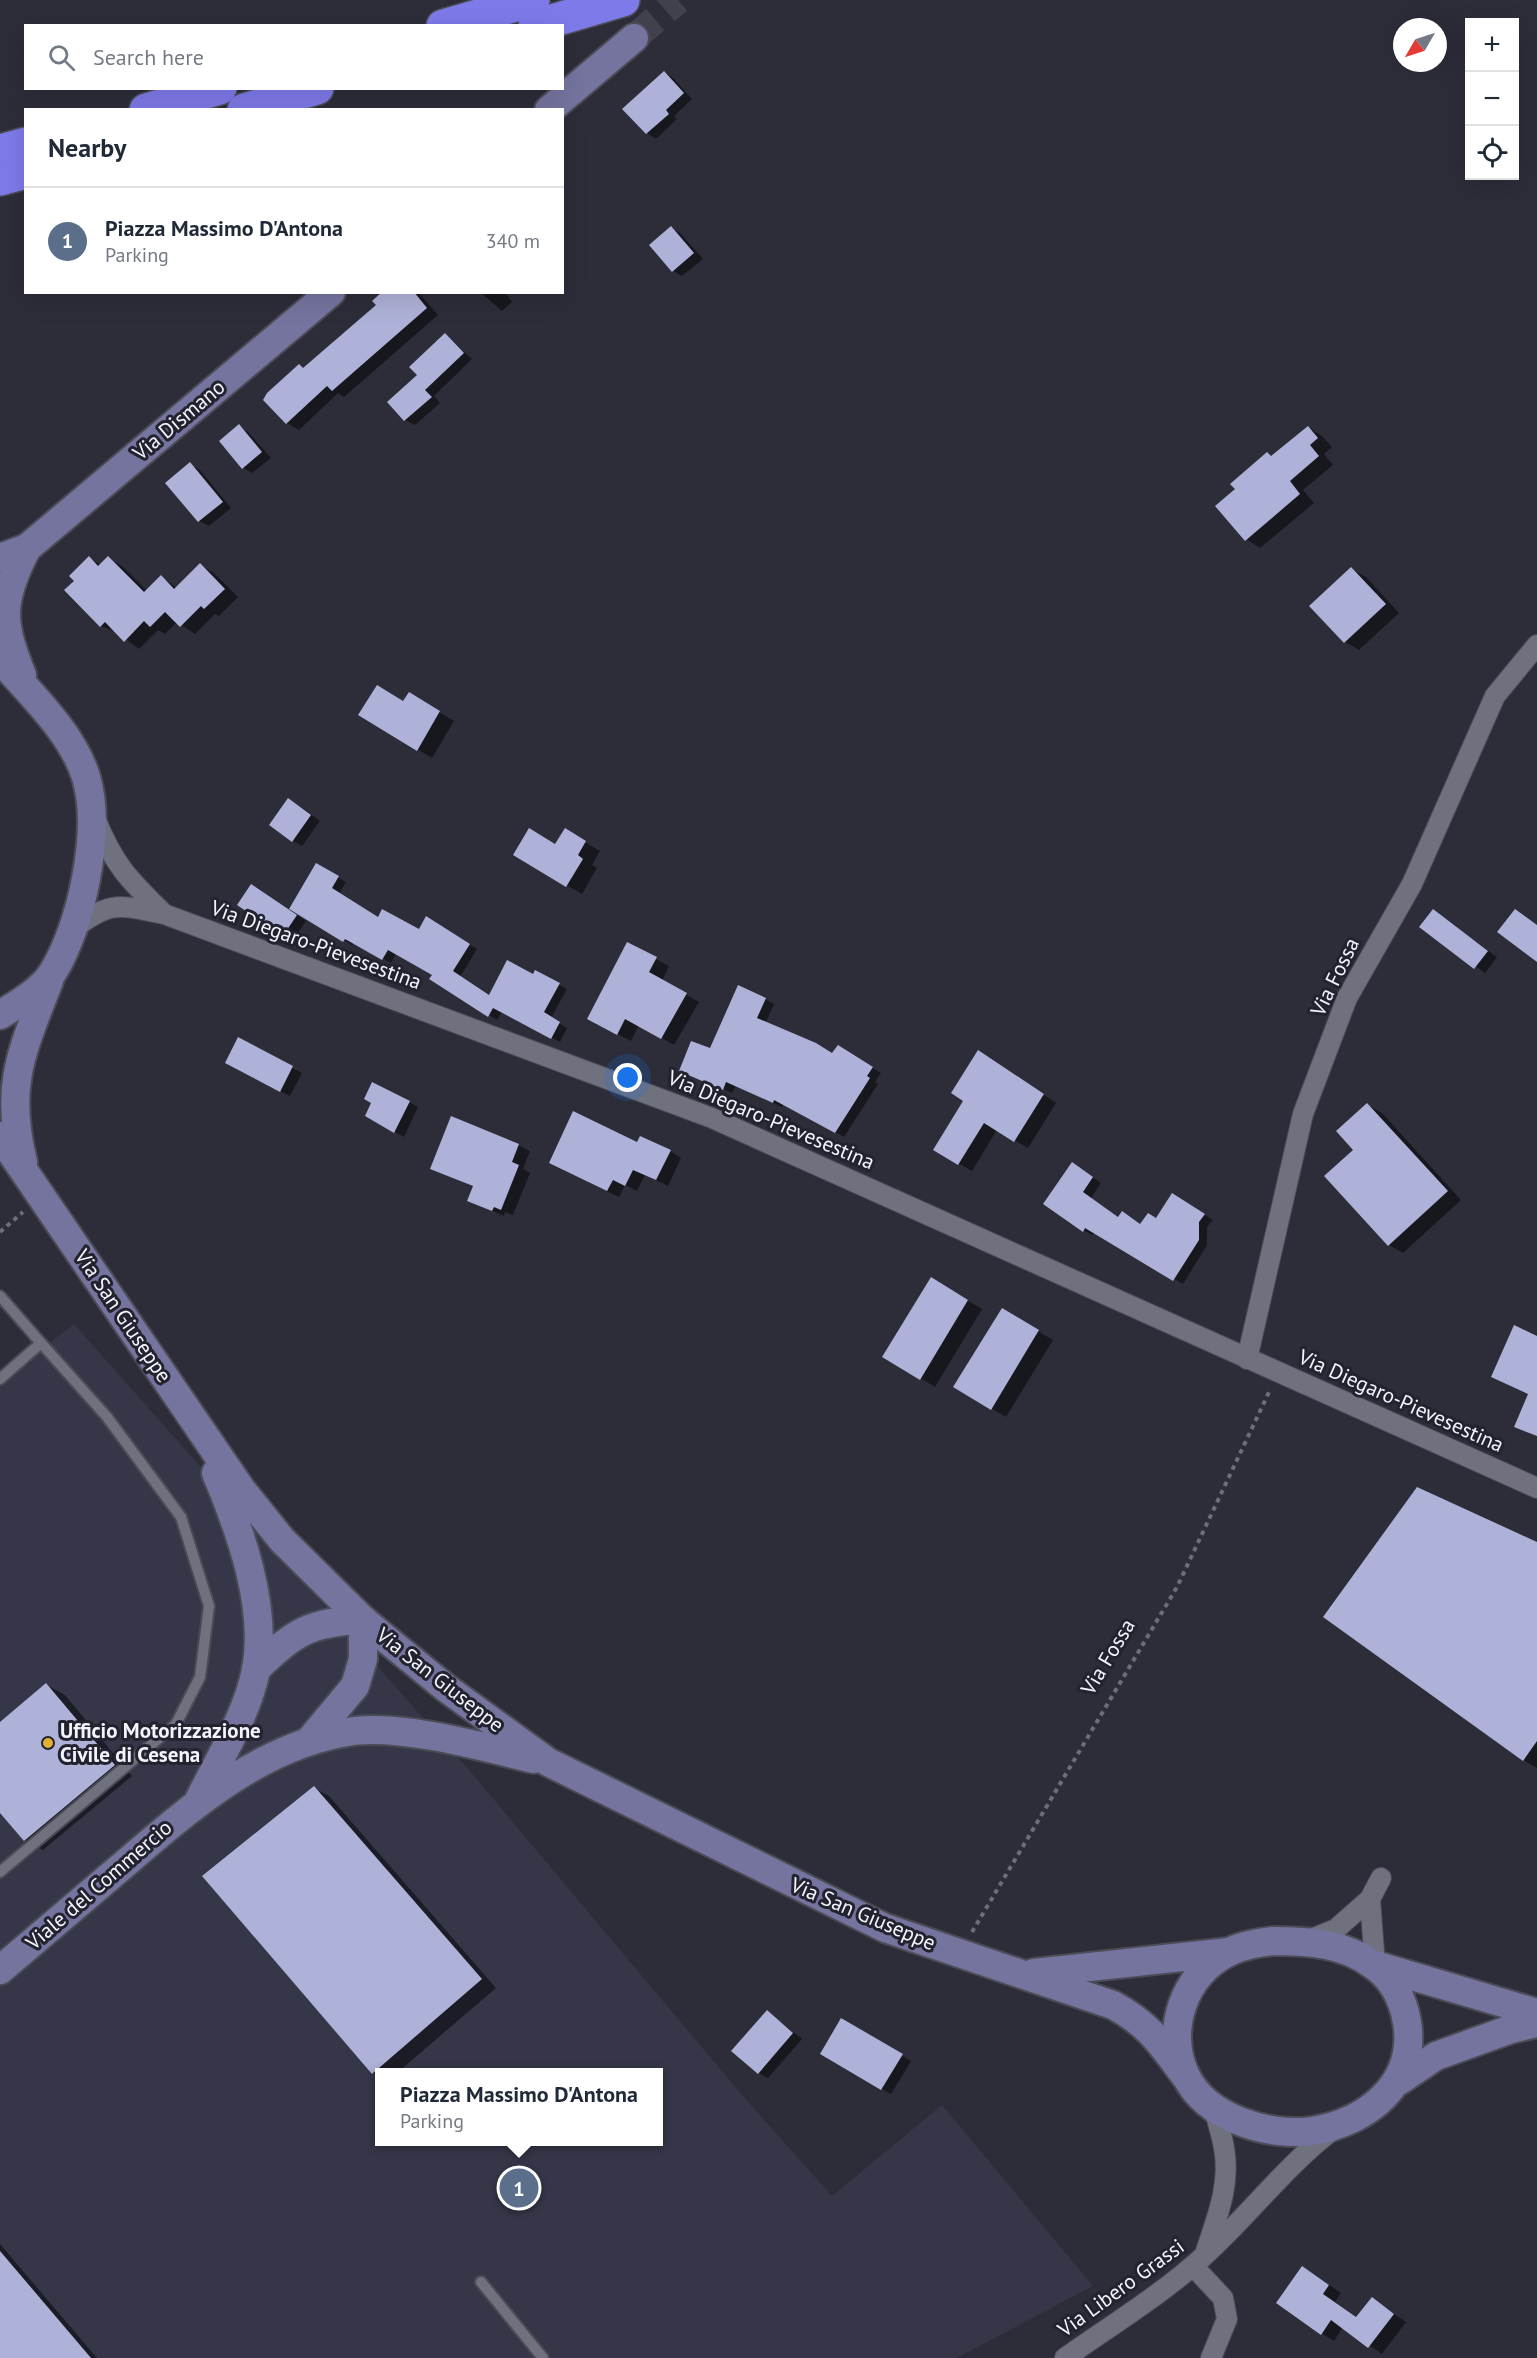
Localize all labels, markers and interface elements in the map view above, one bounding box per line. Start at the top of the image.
north arrow [1393,18,1447,72]
map controls [1465,18,1519,180]
button: + [1465,18,1519,72]
search box [24,24,564,90]
icon: search [45,41,78,74]
text: Search here [93,43,204,71]
button: − [1465,72,1519,126]
button: locate [1465,126,1519,180]
text: Nearby [48,131,126,164]
text: Piazza Massimo D'Antona [105,214,343,242]
text: 1 [62,228,73,254]
text: 340 m [486,228,540,254]
text: Parking [105,242,169,268]
street label: Via Dismano [126,373,230,467]
street label: Via Diegaro-Pievesestina [206,894,425,995]
street label: Via Fossa [1304,933,1365,1021]
your location [613,1063,642,1092]
street label: Via Diegaro-Pievesestina [663,1063,879,1175]
street label: Via San Giuseppe [68,1243,178,1387]
street label: Via Diegaro-Pievesestina [1293,1343,1508,1458]
street label: Via Fossa [1074,1614,1141,1700]
street label: Via San Giuseppe [370,1621,510,1738]
place label: Ufficio Motorizzazione Civile di Cesena [60,1717,261,1768]
marker: Ufficio Motorizzazione Civile di Cesena [41,1736,55,1750]
street label: Viale del Commercio [19,1814,177,1956]
street label: Via San Giuseppe [786,1870,940,1956]
popup [375,2068,663,2146]
text: Piazza Massimo D'Antona [400,2080,638,2108]
text: Parking [400,2108,464,2134]
pin: 1 [500,2166,538,2210]
street label: Via Libero Grassi [1051,2233,1189,2343]

